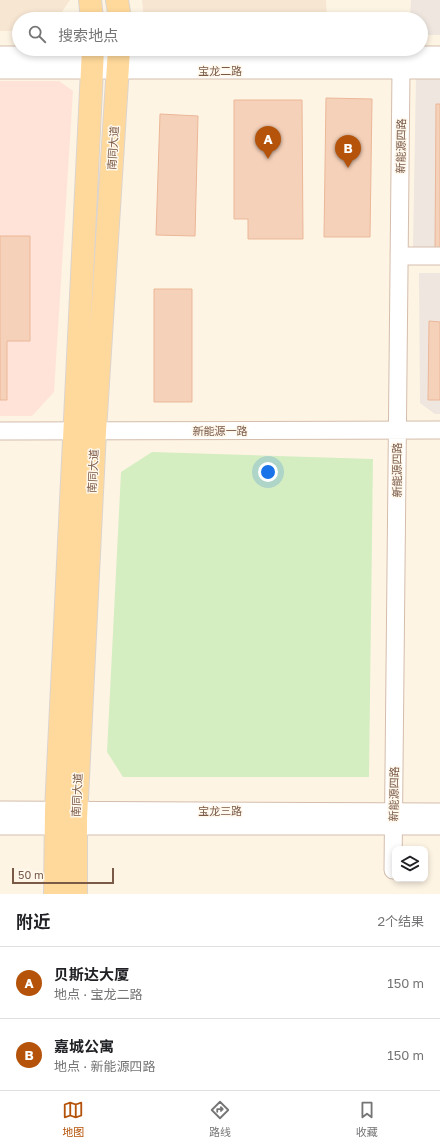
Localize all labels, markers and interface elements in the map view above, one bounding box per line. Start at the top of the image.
search box [12,12,428,56]
icon: search [26,23,48,45]
text: 搜索地点 [58,26,118,44]
street label: 宝龙二路 [198,64,242,77]
street label: 新能源四路 [394,118,407,174]
street label: 南同大道 [104,126,121,170]
pin: A [255,126,281,159]
pin: B [335,135,361,168]
street label: 新能源一路 [193,424,248,437]
street label: 新能源四路 [390,443,403,498]
street label: 南同大道 [85,449,100,493]
your location [258,462,278,482]
street label: 新能源四路 [387,766,400,822]
street label: 南同大道 [69,773,84,817]
street label: 宝龙三路 [198,804,242,817]
map controls [392,846,428,882]
button: layers [392,846,428,882]
scale bar [12,866,114,885]
text: 50 m [18,868,44,881]
text: 附近 [16,911,50,932]
text: 2个结果 [377,913,424,929]
text: 贝斯达大厦 [54,965,129,983]
text: A [24,975,34,991]
text: 150 m [387,975,424,991]
text: 地点 · 宝龙二路 [54,986,142,1002]
text: 嘉城公寓 [54,1037,114,1055]
text: B [24,1047,34,1063]
text: 150 m [387,1047,424,1063]
text: 地点 · 新能源四路 [54,1058,155,1074]
tab: 地图 [62,1099,84,1139]
tab: 路线 [209,1099,231,1139]
tab: 收藏 [356,1099,378,1139]

